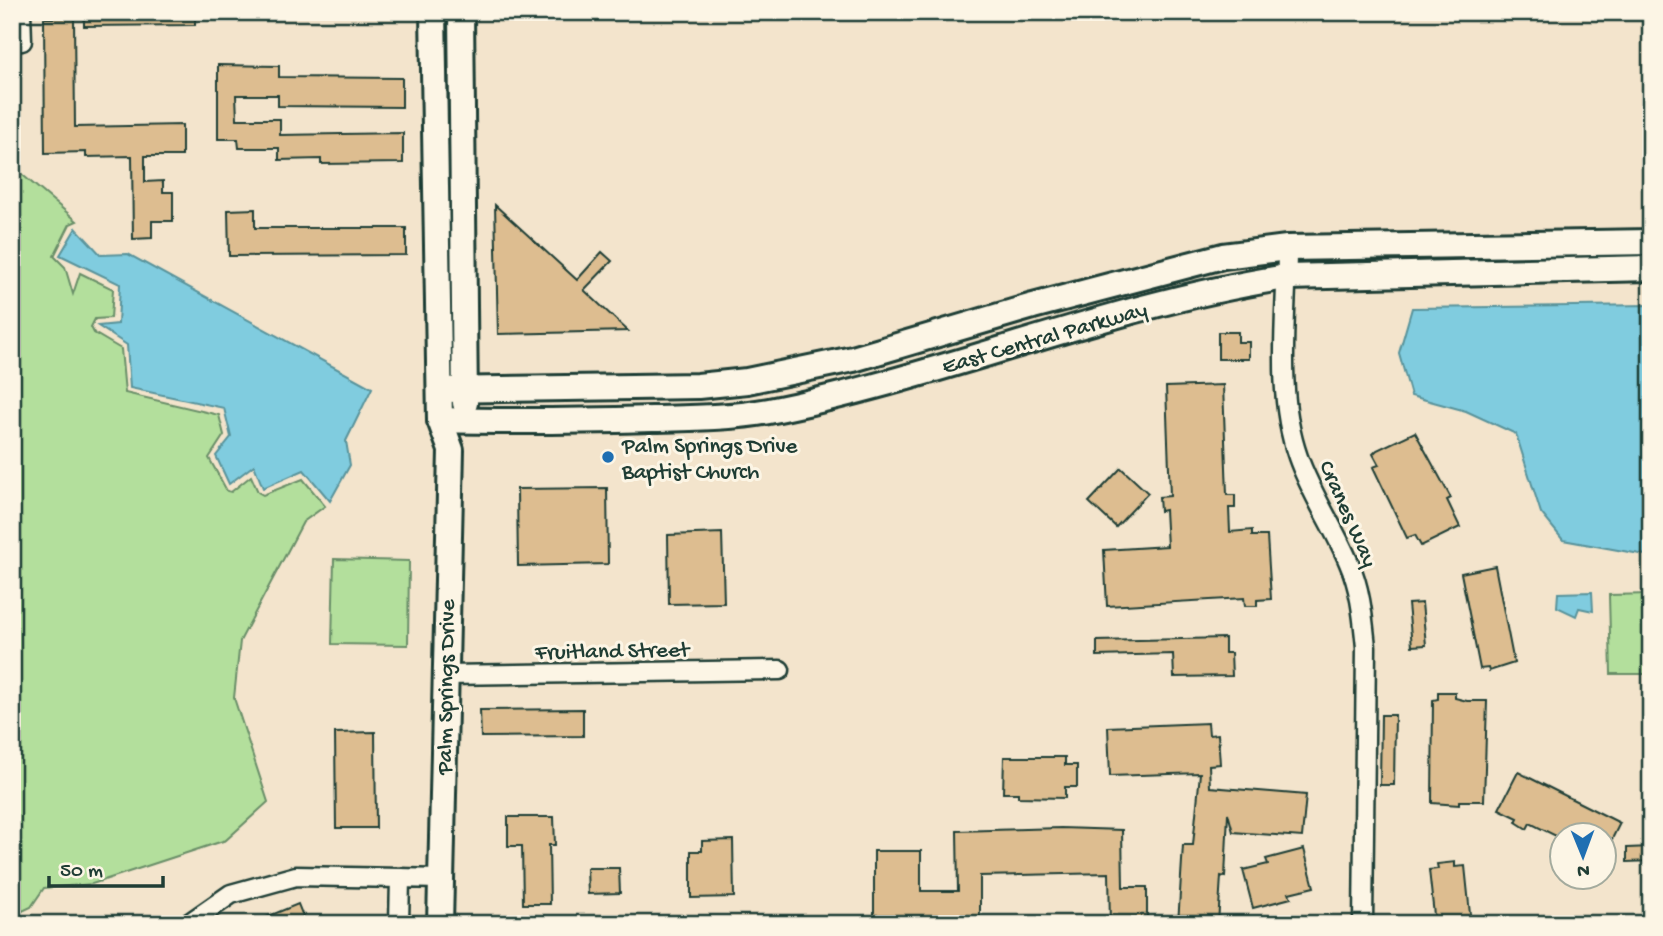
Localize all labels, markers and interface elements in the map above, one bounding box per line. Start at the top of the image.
street label: East Central Parkway [939,297,1151,382]
place label: Palm Springs Drive Baptist Church [621,434,799,487]
marker: Palm Springs Drive Baptist Church [600,449,616,465]
street label: Cranes Way [1311,457,1382,572]
street label: Palm Springs Drive [432,598,463,776]
street label: Fruitland Street [534,638,691,667]
north arrow [1548,820,1618,890]
scale bar [49,845,163,889]
text: N [1577,858,1590,881]
text: 50 m [60,860,103,885]

